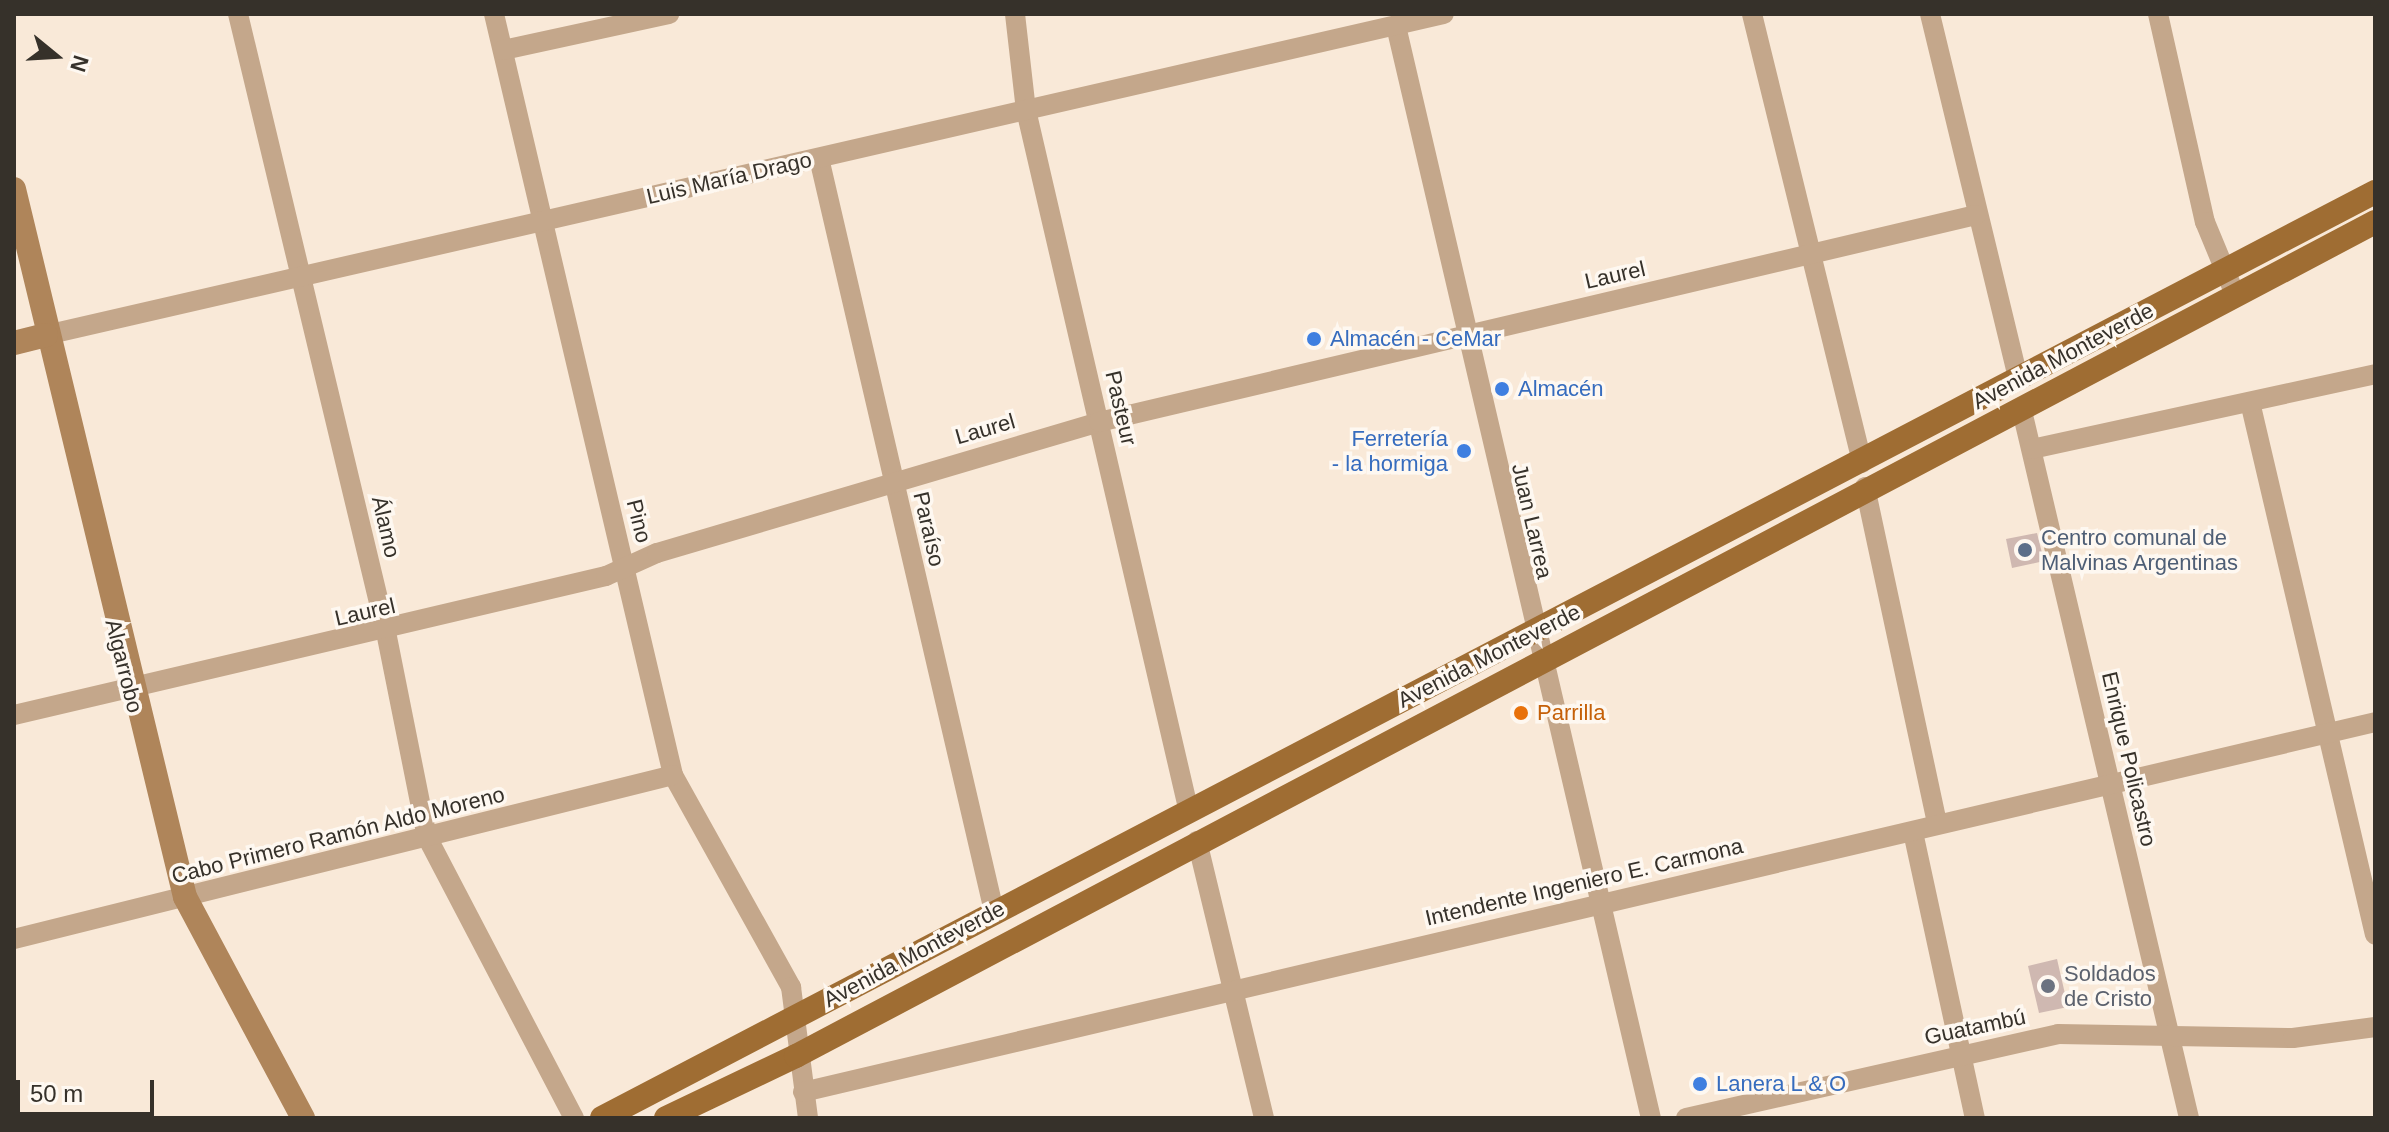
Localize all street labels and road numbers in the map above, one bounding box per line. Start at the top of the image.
street label: Luis María Drago [644,146,814,210]
street label: Laurel [1582,255,1648,295]
street label: Avenida Monteverde [1968,297,2158,415]
street label: Pasteur [1100,368,1142,448]
street label: Laurel [952,408,1018,450]
street label: Juan Larrea [1506,461,1558,581]
street label: Paraíso [908,489,950,569]
street label: Álamo [366,494,406,560]
street label: Pino [621,496,657,546]
street label: Laurel [332,592,398,632]
street label: Avenida Monteverde [1393,599,1585,713]
street label: Algarrobo [100,617,148,715]
street label: Enrique Policastro [2096,669,2162,849]
street label: Cabo Primero Ramón Aldo Moreno [168,781,508,889]
street label: Intendente Ingeniero E. Carmona [1423,833,1745,931]
street label: Avenida Monteverde [819,895,1009,1013]
street label: Guatambú [1922,1003,2028,1051]

